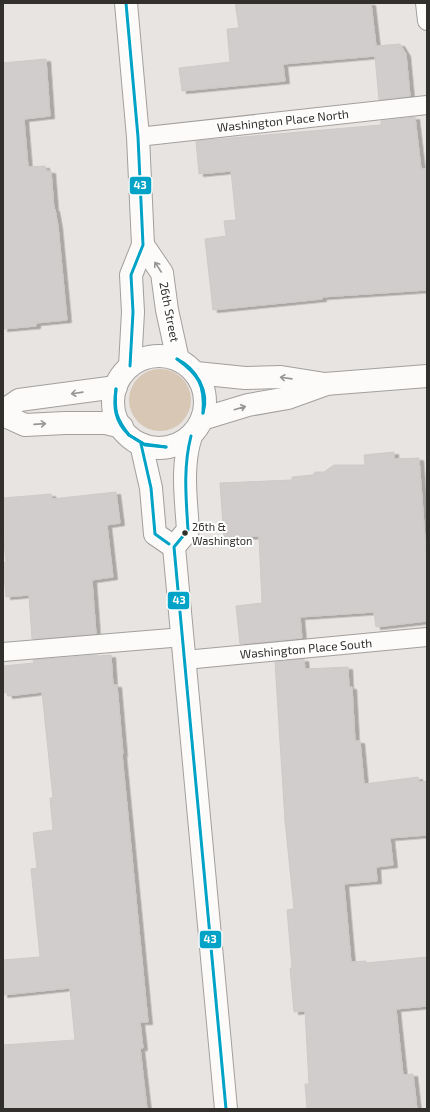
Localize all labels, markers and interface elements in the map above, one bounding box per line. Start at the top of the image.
street label: Washington Place North [216,106,349,134]
line badge: 43 [129,176,152,195]
text: 43 [133,178,147,191]
one-way arrow [153,262,162,273]
street label: 26th Street [157,280,183,344]
one-way arrow [280,374,293,382]
one-way arrow [71,389,84,397]
one-way arrow [233,404,246,411]
one-way arrow [33,421,46,428]
place label: 26th & Washington [192,520,252,547]
marker: 26th & Washington [180,528,190,538]
line badge: 43 [167,591,190,610]
text: 43 [172,593,186,606]
street label: Washington Place South [239,635,373,661]
line badge: 43 [199,930,222,949]
text: 43 [203,932,217,945]

